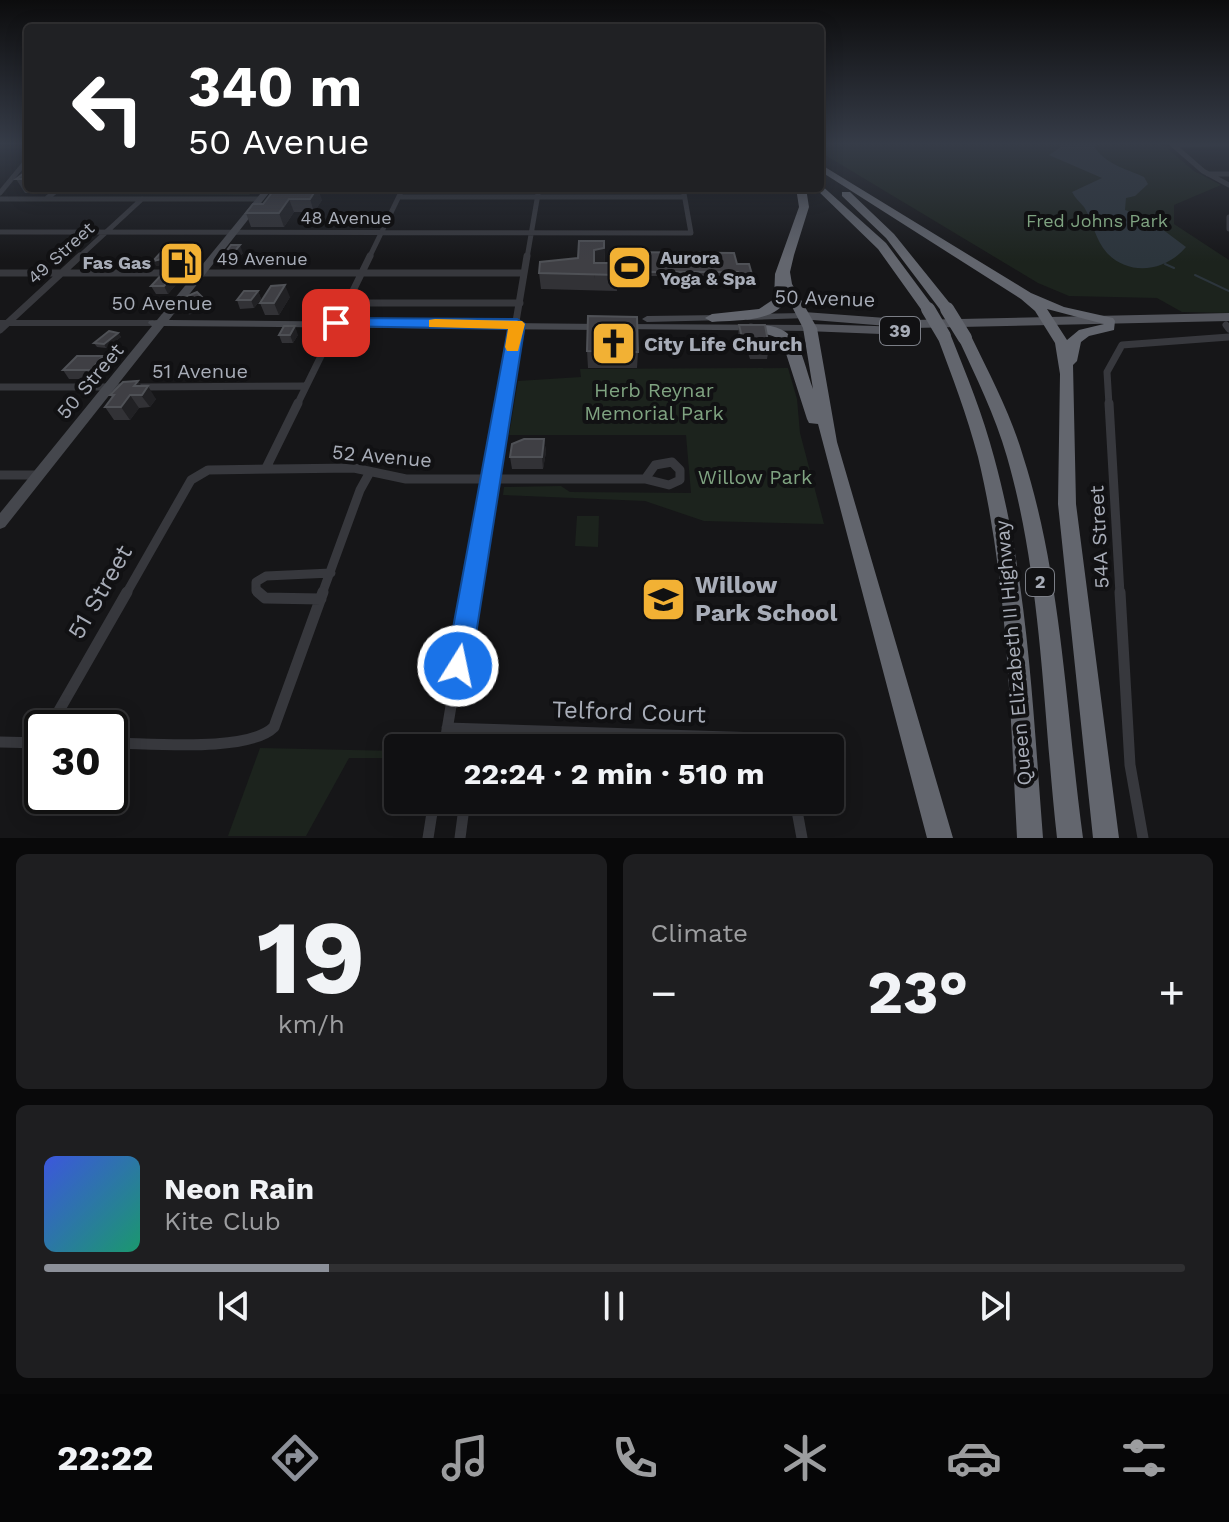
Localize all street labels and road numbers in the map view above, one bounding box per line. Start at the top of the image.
street label: 48 Avenue [300,207,392,228]
street label: 49 Street [23,217,99,288]
street label: 49 Avenue [216,248,308,269]
street label: 50 Avenue [774,284,876,312]
street label: 50 Avenue [112,291,212,315]
road number: 39 [880,317,920,345]
street label: 50 Street [52,338,129,424]
street label: 51 Avenue [152,359,248,383]
street label: 52 Avenue [331,440,433,472]
street label: 54A Street [1084,484,1114,589]
street label: Queen Elizabeth II Highway [989,519,1037,787]
street label: 51 Street [62,540,138,644]
road number: 2 [1026,568,1054,596]
street label: Telford Court [552,695,706,729]

